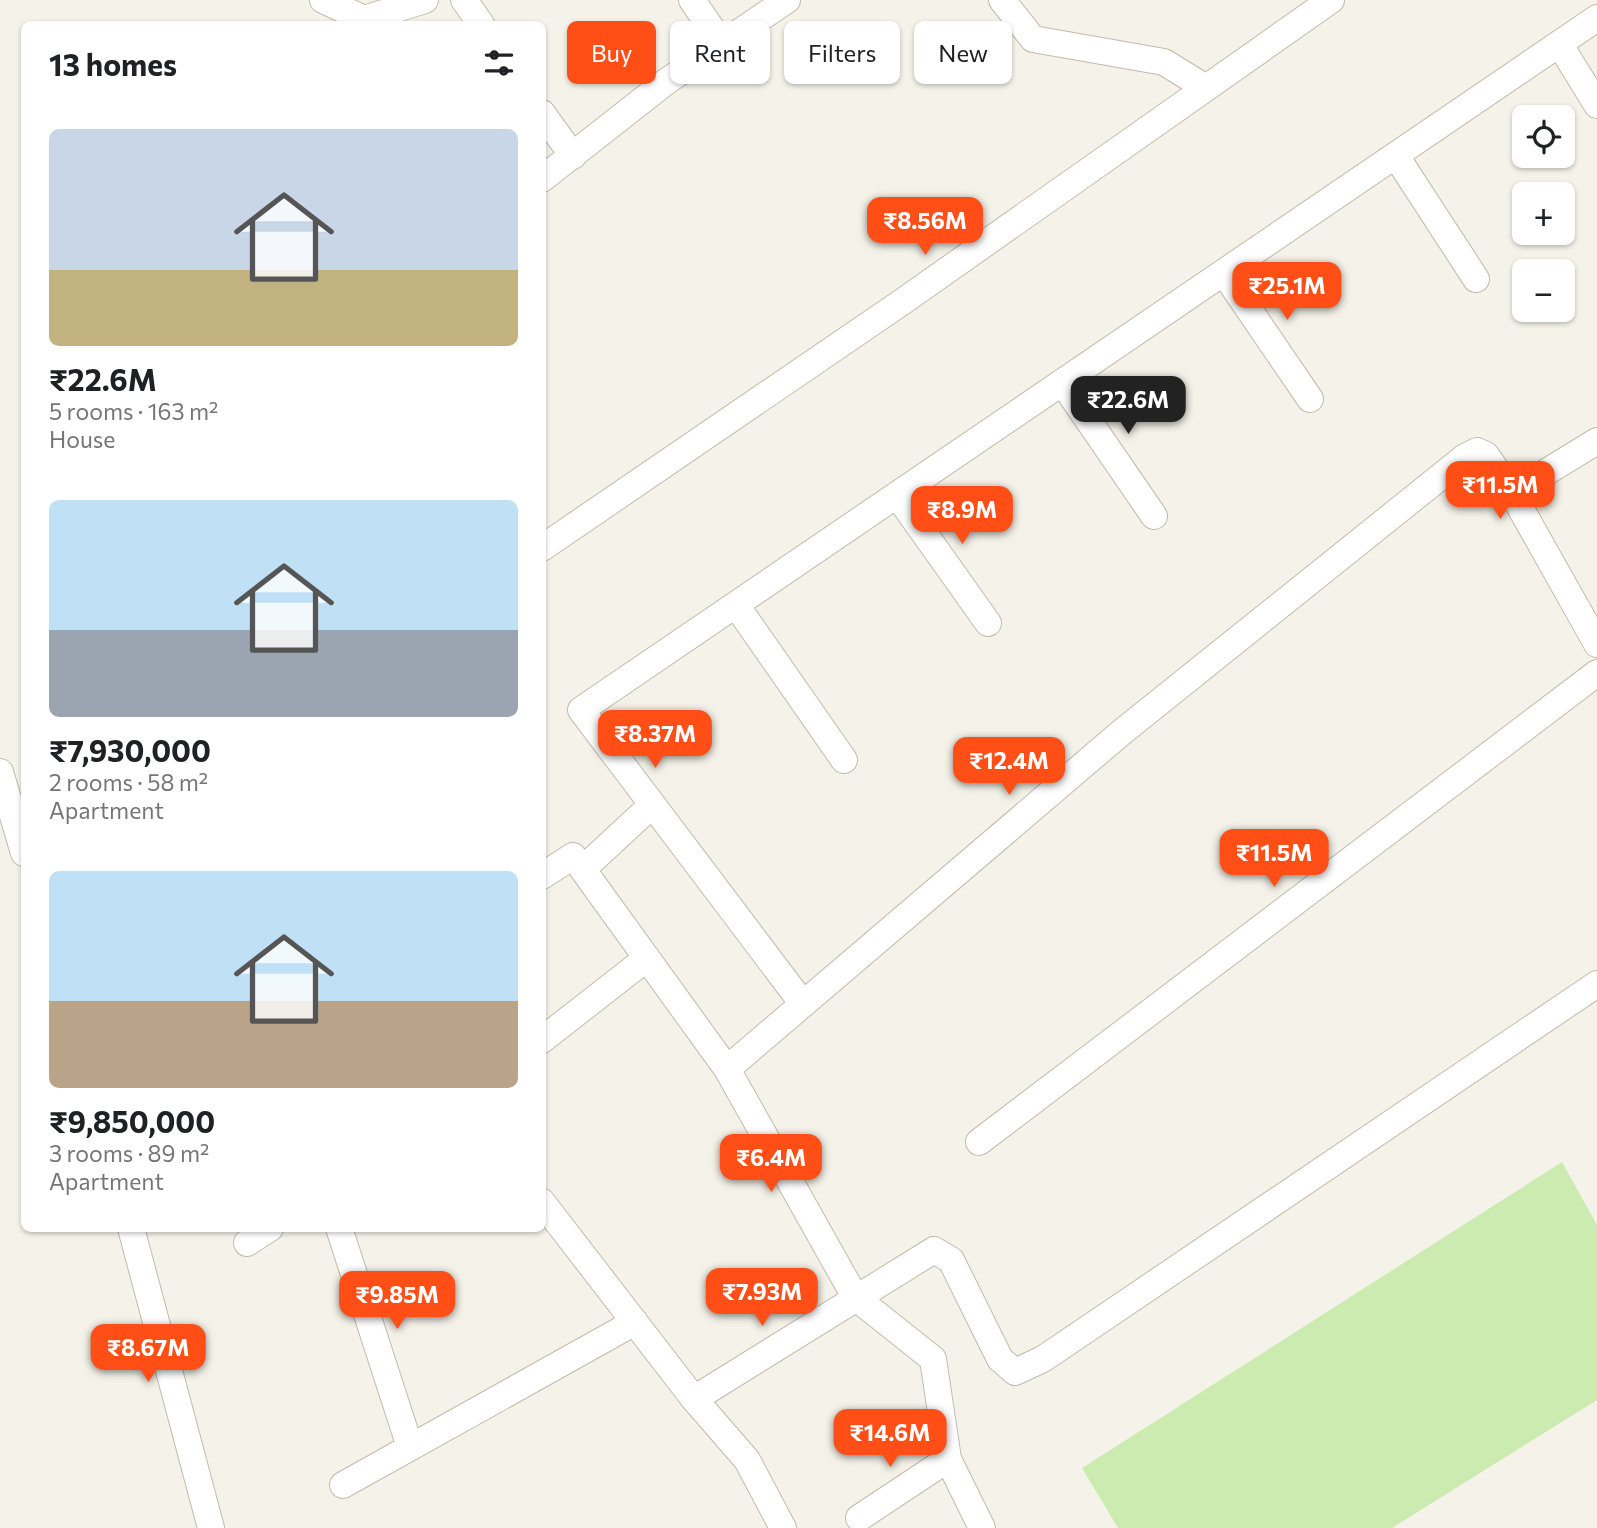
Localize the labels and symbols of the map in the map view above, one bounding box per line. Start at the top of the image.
pin: ₹8.56M [868,198,982,257]
pin: ₹25.1M [1230,262,1344,322]
pin: ₹22.6M [1071,376,1185,436]
pin: ₹11.5M [1443,462,1557,521]
pin: ₹8.9M [913,486,1011,546]
pin: ₹8.37M [598,710,712,770]
pin: ₹12.4M [952,738,1066,797]
pin: ₹11.5M [1217,830,1331,889]
pin: ₹6.4M [722,1134,820,1194]
pin: ₹7.93M [705,1268,819,1328]
pin: ₹9.85M [340,1272,454,1331]
pin: ₹8.67M [91,1324,205,1384]
pin: ₹14.6M [833,1410,947,1469]

